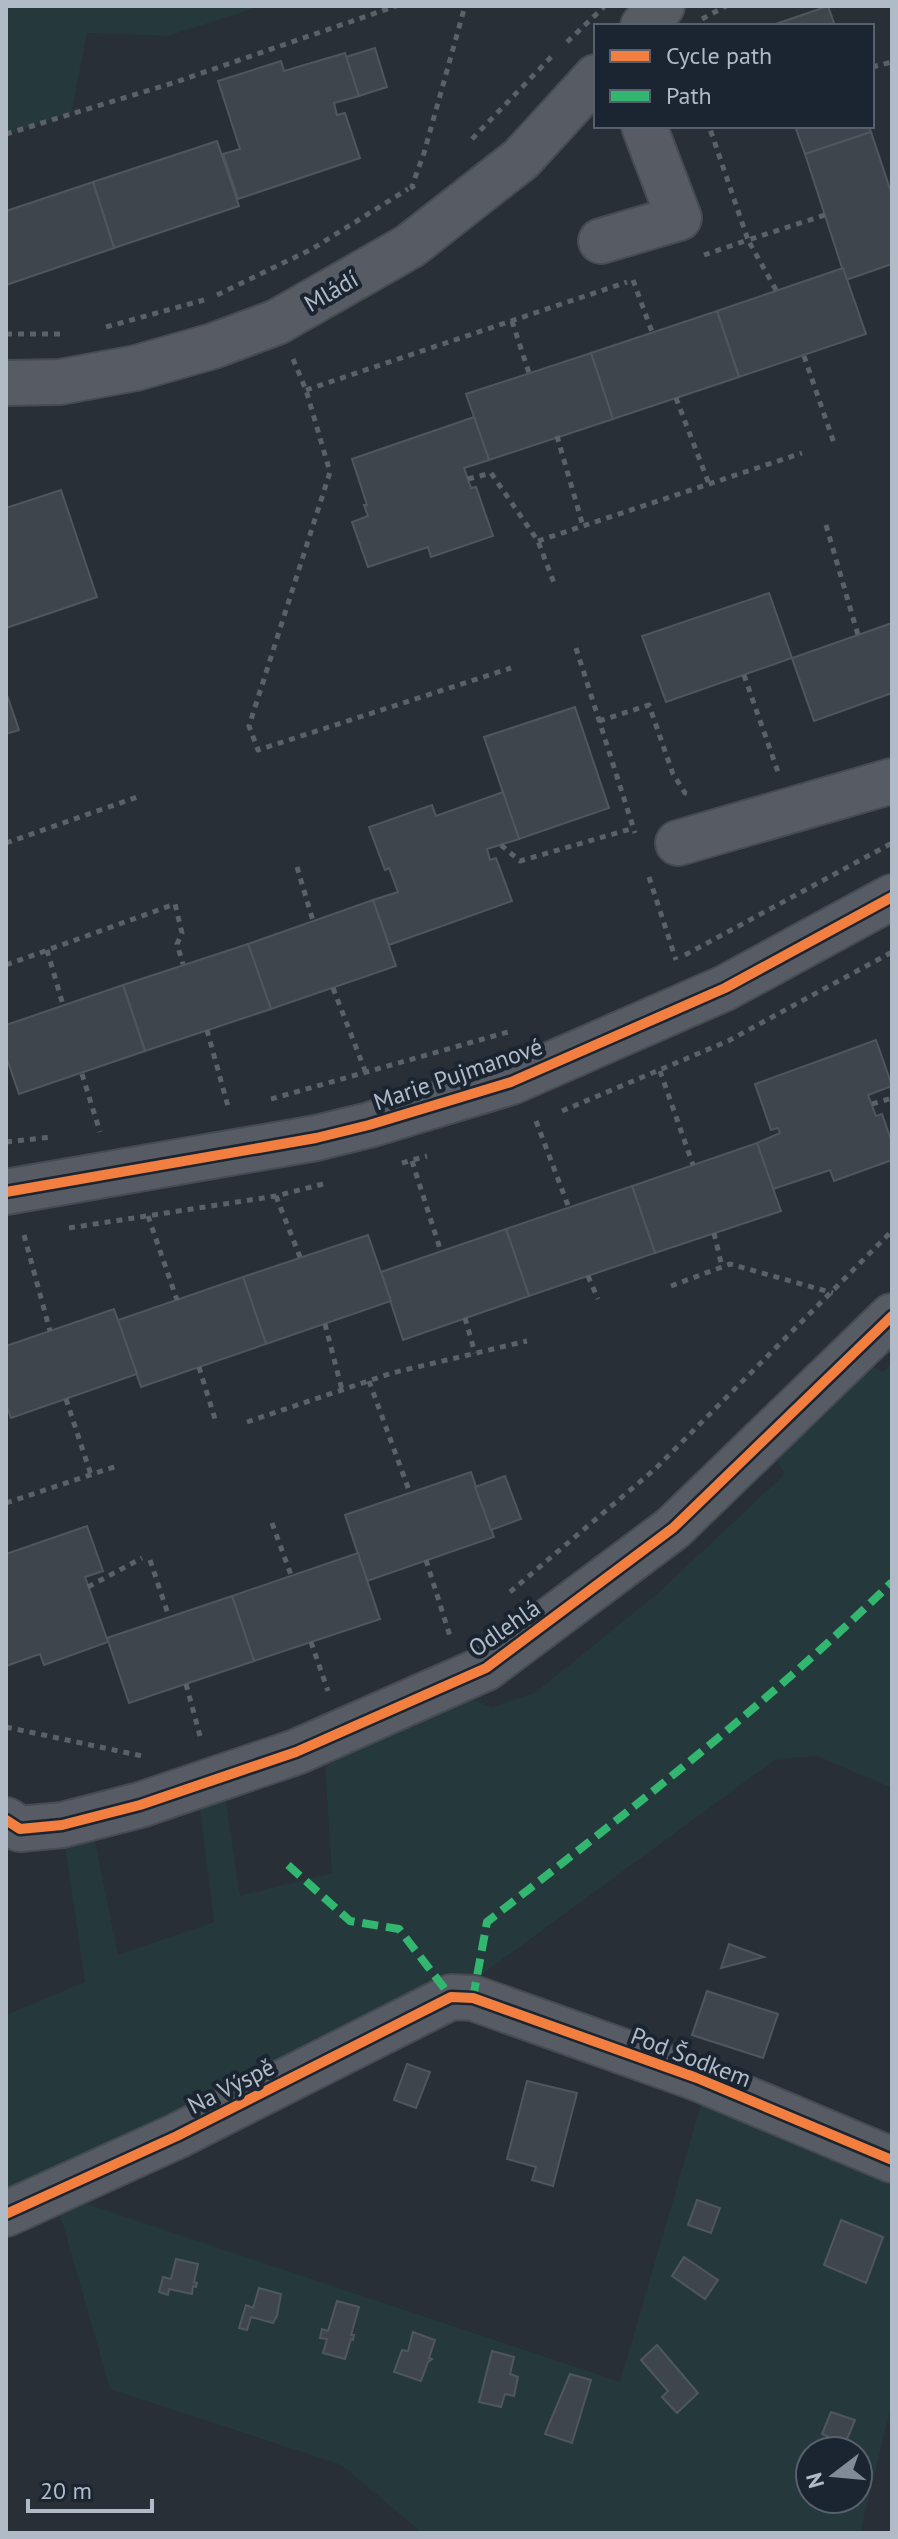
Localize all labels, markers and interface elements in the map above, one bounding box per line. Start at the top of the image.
legend [594,24,874,128]
text: Cycle path [666,40,772,71]
text: Path [666,80,712,111]
street label: Mládí [298,263,364,319]
street label: Marie Pujmanové [369,1031,547,1117]
street label: Odlehlá [462,1592,546,1664]
street label: Pod Šodkem [627,2020,755,2094]
street label: Na Výspě [182,2051,280,2121]
north arrow [794,2435,874,2515]
scale bar [28,2463,152,2513]
text: N [799,2470,830,2491]
text: 20 m [40,2475,92,2506]

